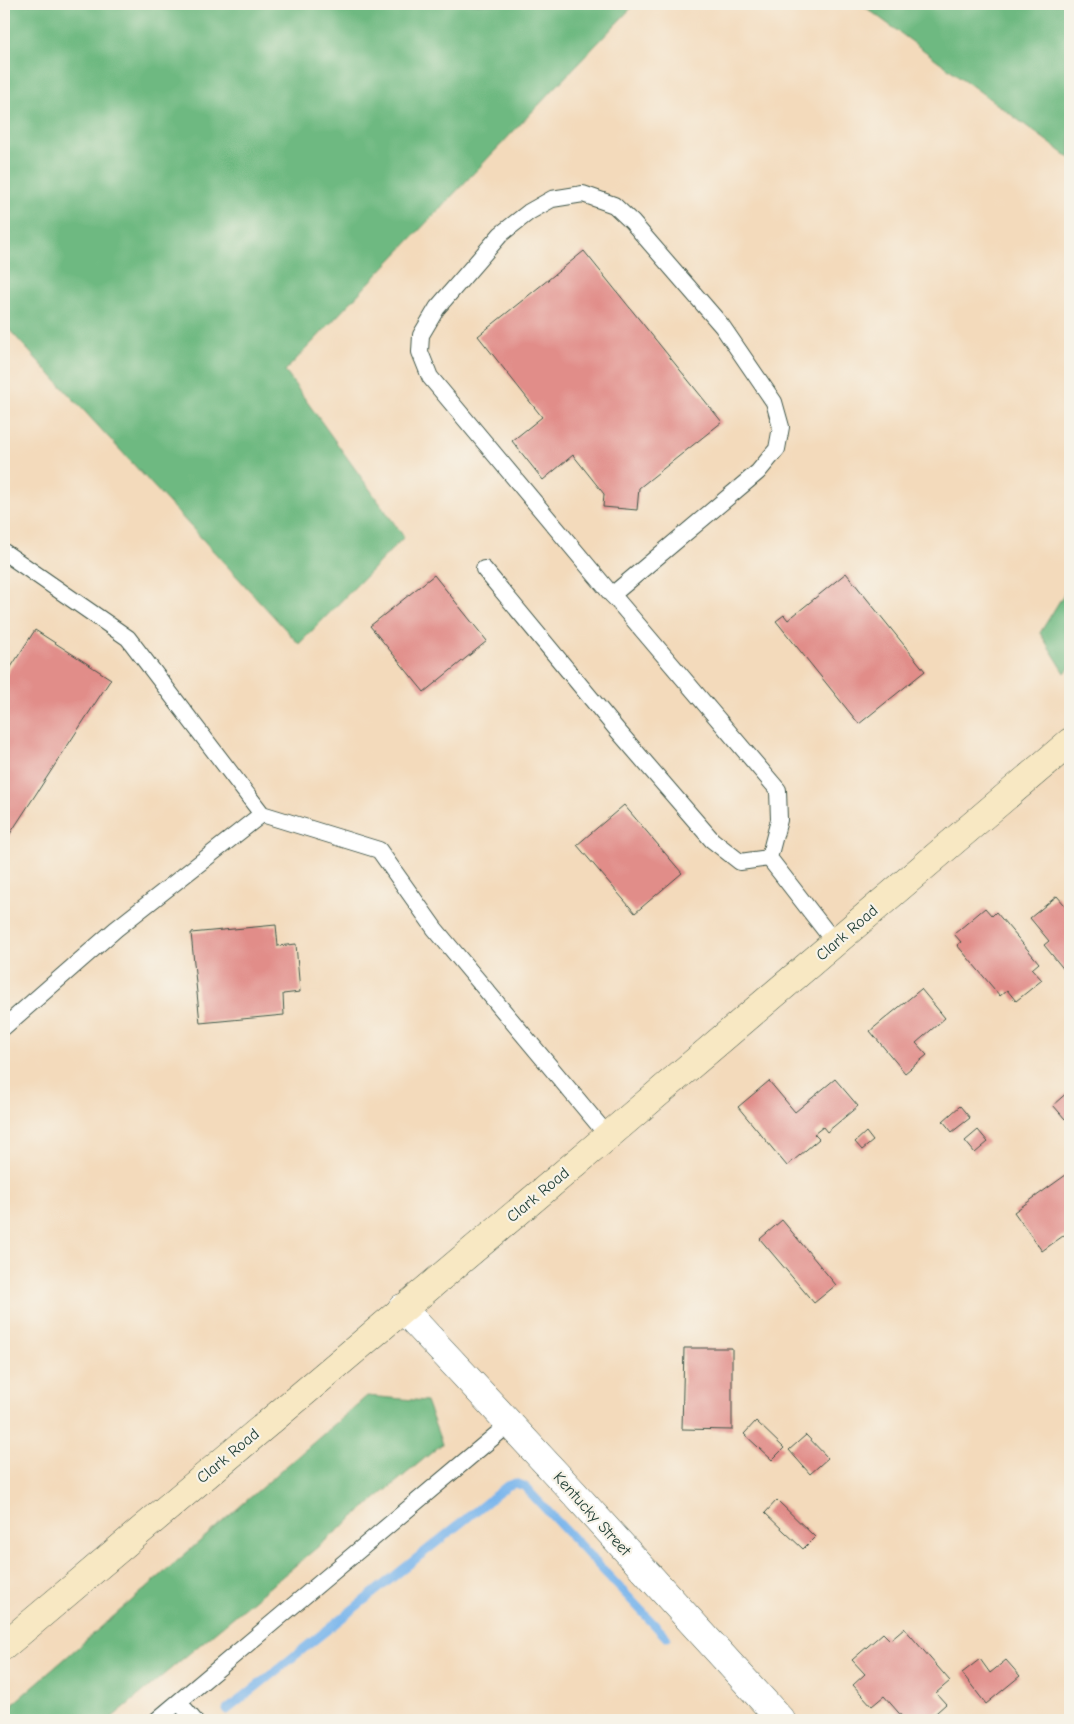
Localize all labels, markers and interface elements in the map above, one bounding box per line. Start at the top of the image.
street label: Clark Road [813,901,881,965]
street label: Clark Road [503,1164,573,1226]
street label: Clark Road [193,1425,263,1487]
street label: Kentucky Street [550,1468,635,1560]

